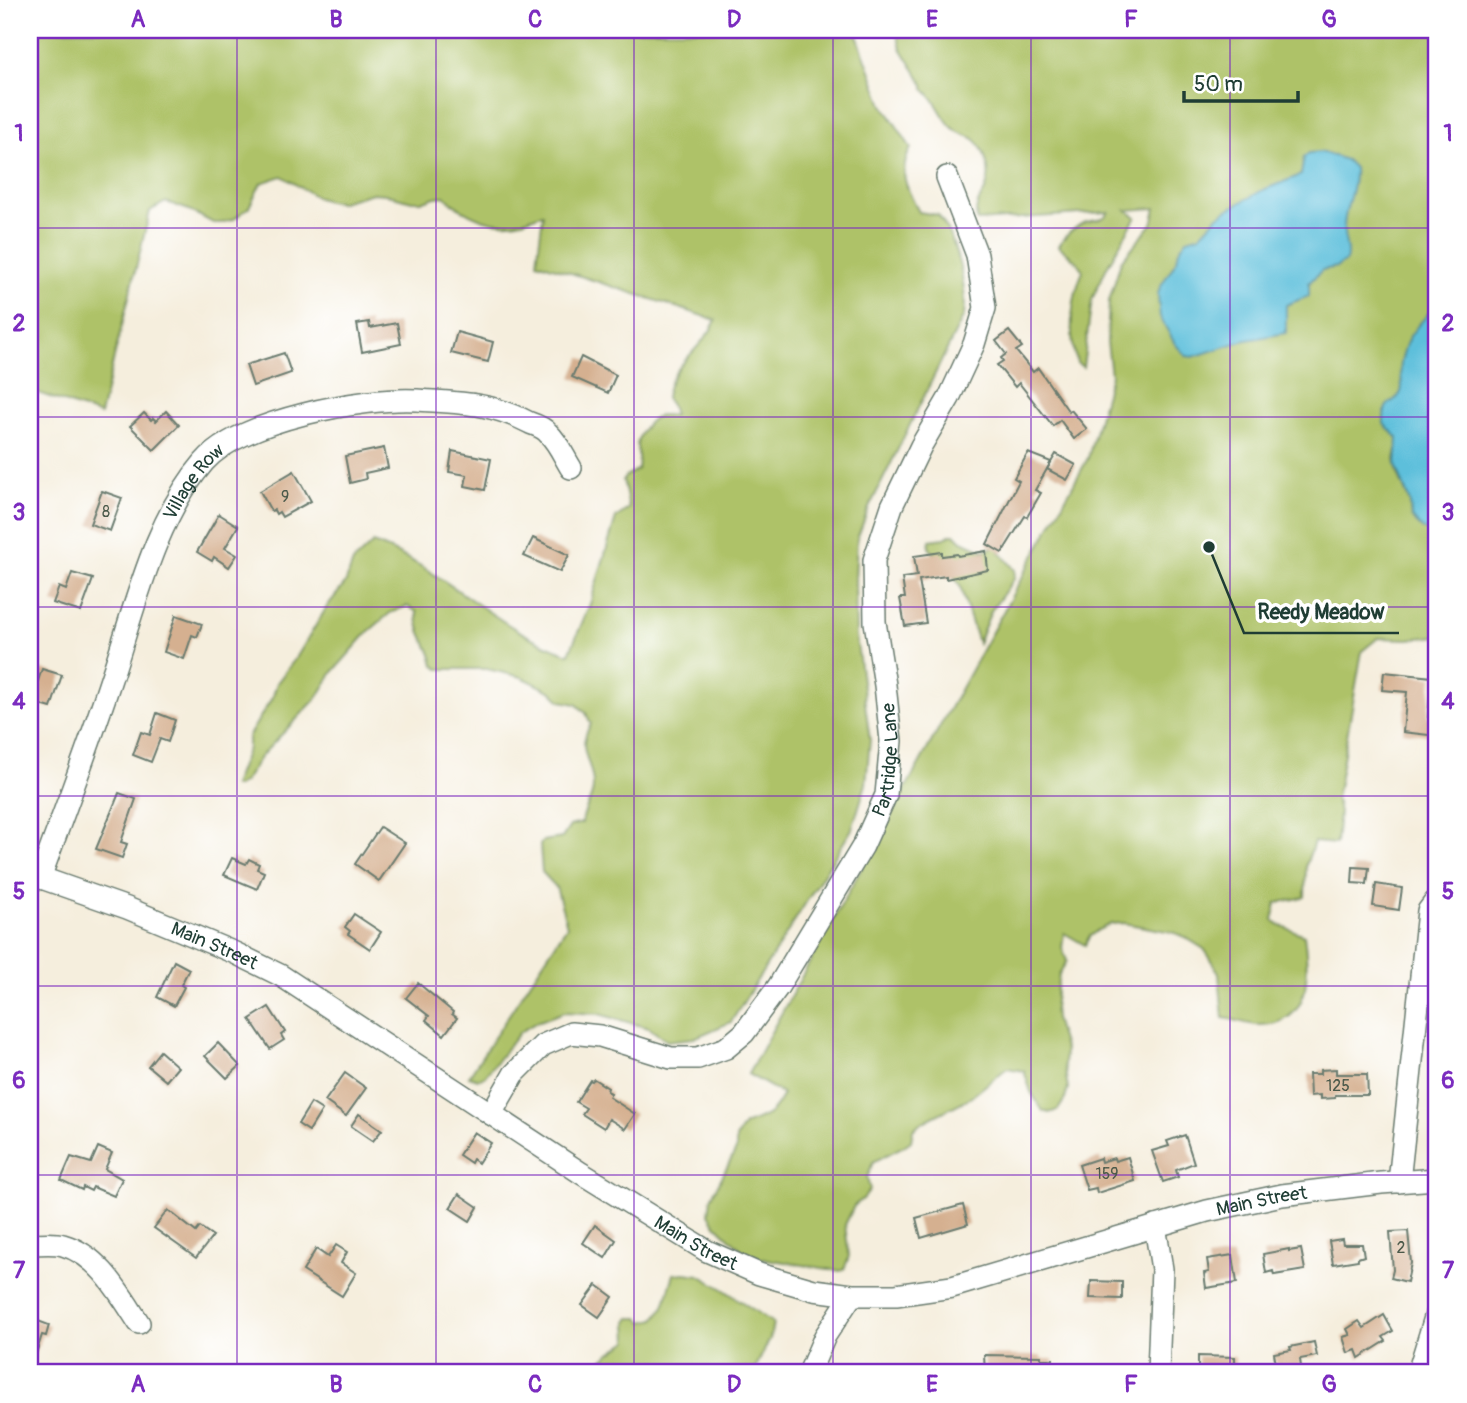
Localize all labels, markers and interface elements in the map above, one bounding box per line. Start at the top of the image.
text: A [131,5,146,34]
text: B [329,5,343,34]
text: C [528,5,542,34]
text: D [727,5,741,34]
text: E [926,5,938,34]
text: F [1124,5,1138,34]
text: G [1321,5,1337,34]
scale bar [1184,60,1297,104]
text: 50 m [1194,71,1243,98]
text: 1 [15,119,24,148]
text: 1 [1444,119,1453,148]
text: 2 [13,309,26,338]
text: 2 [1442,309,1455,338]
street label: Village Row [158,438,229,524]
house number: 9 [281,487,289,507]
text: 3 [13,498,25,527]
text: 3 [1442,498,1454,527]
house number: 8 [102,502,110,522]
callout: Reedy Meadow [1244,591,1399,633]
text: Reedy Meadow [1258,599,1385,626]
text: 4 [12,687,26,716]
text: 4 [1441,687,1455,716]
street label: Partridge Lane [867,701,904,821]
text: 5 [13,877,25,906]
text: 5 [1442,877,1454,906]
street label: Main Street [167,917,262,976]
text: 6 [12,1066,26,1095]
text: 6 [1441,1066,1455,1095]
house number: 125 [1326,1076,1350,1096]
house number: 159 [1095,1164,1119,1184]
street label: Main Street [1214,1181,1309,1222]
street label: Main Street [650,1210,742,1276]
house number: 2 [1397,1238,1406,1258]
text: 7 [13,1256,26,1285]
text: 7 [1442,1256,1455,1285]
text: A [131,1370,146,1399]
text: B [329,1370,343,1399]
text: C [528,1370,542,1399]
text: D [727,1370,741,1399]
text: E [926,1370,938,1399]
text: F [1124,1370,1138,1399]
text: G [1321,1370,1337,1399]

